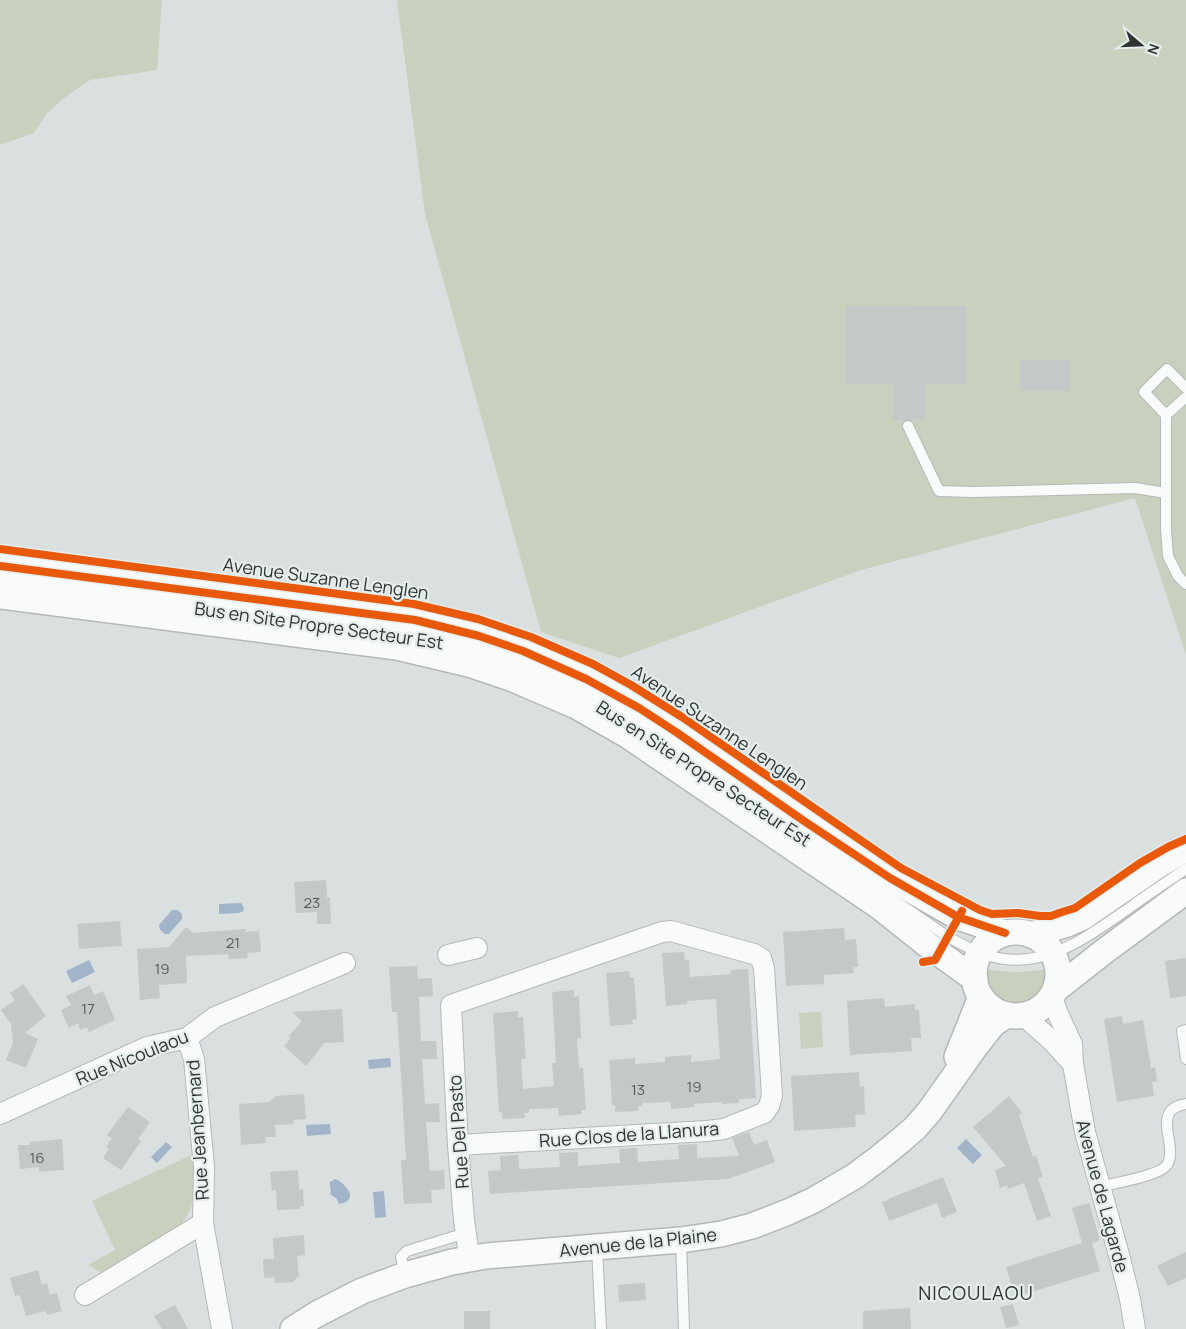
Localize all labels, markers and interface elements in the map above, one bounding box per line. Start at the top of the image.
north arrow [1116,20,1166,70]
text: N [1143,42,1164,57]
street label: Avenue Suzanne Lenglen [222,552,430,604]
street label: Bus en Site Propre Secteur Est [193,596,445,654]
street label: Avenue Suzanne Lenglen [627,659,813,795]
street label: Bus en Site Propre Secteur Est [592,695,816,851]
house number: 23 [304,892,320,913]
house number: 21 [226,932,240,953]
house number: 19 [154,958,170,979]
house number: 17 [81,998,95,1019]
street label: Rue Nicoulaou [72,1024,192,1090]
street label: Rue Jeanbernard [180,1059,214,1201]
street label: Rue Del Pasto [442,1074,474,1190]
house number: 19 [686,1076,702,1097]
house number: 13 [631,1079,645,1100]
street label: Rue Clos de la Llanura [538,1116,720,1152]
street label: Avenue de Lagarde [1071,1117,1135,1275]
house number: 16 [29,1147,45,1168]
street label: Avenue de la Plaine [558,1222,718,1262]
district label: NICOULAOU [918,1280,1034,1306]

